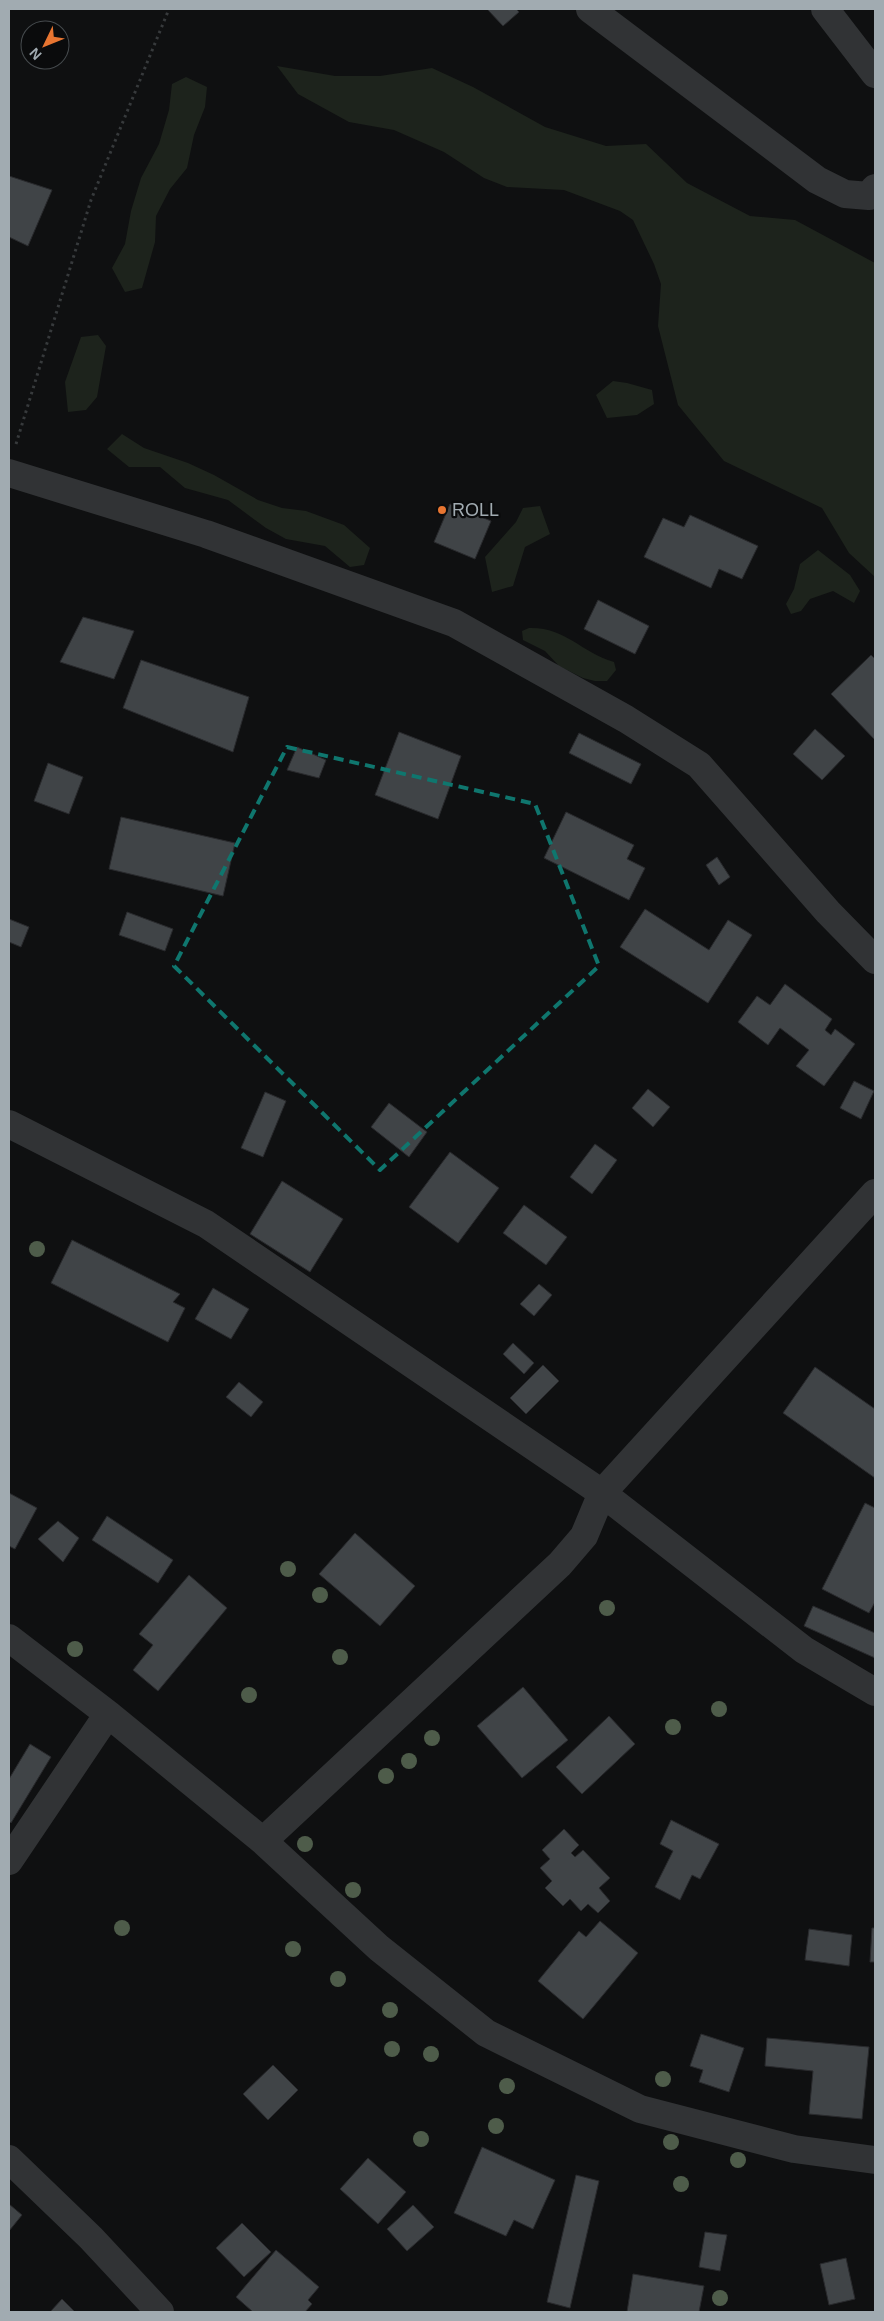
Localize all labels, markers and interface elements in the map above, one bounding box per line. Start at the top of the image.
north arrow [20,20,70,70]
text: N [26,45,45,63]
place label: ROLL [452,500,499,520]
marker: ROLL [436,504,448,516]

